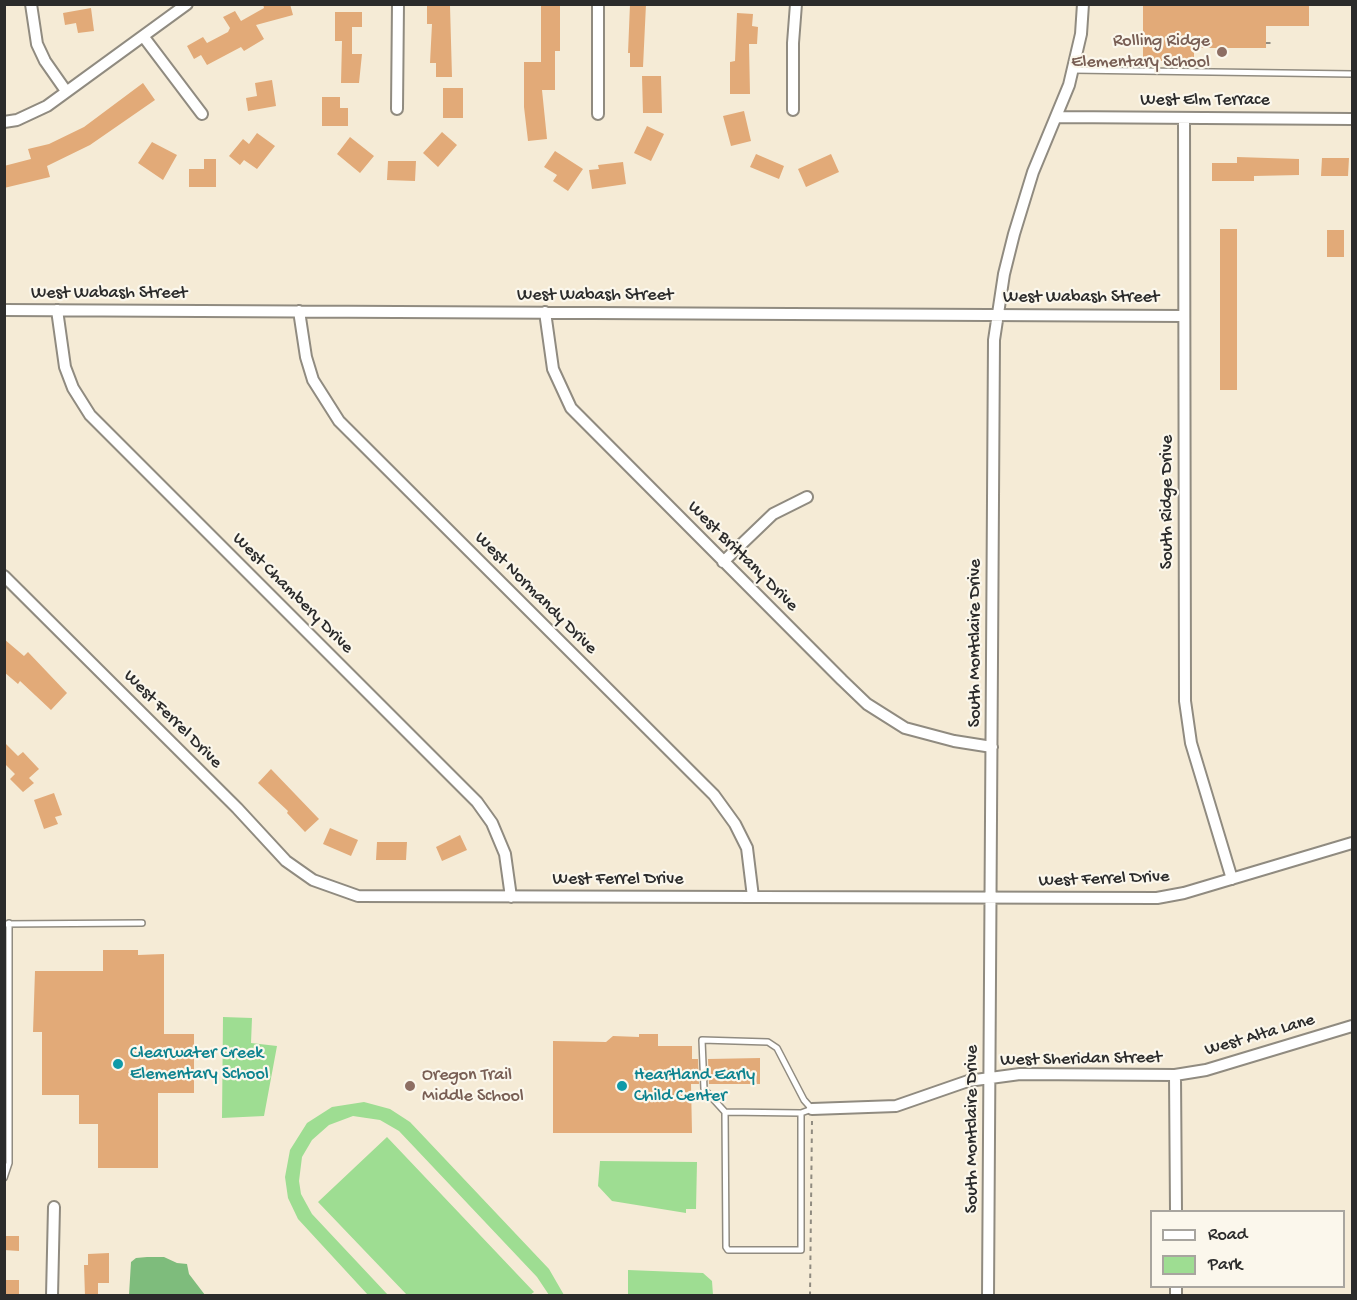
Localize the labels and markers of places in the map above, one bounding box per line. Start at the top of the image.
place label: Rolling Ridge Elementary School [1071,31,1210,74]
marker: Rolling Ridge Elementary School [1215,45,1229,59]
place label: Clearwater Creek Elementary School [130,1043,269,1086]
marker: Clearwater Creek Elementary School [111,1057,125,1071]
place label: Oregon Trail Middle School [422,1065,524,1108]
place label: Heartland Early Child Center [634,1065,755,1108]
marker: Oregon Trail Middle School [403,1079,417,1093]
marker: Heartland Early Child Center [615,1079,629,1093]

